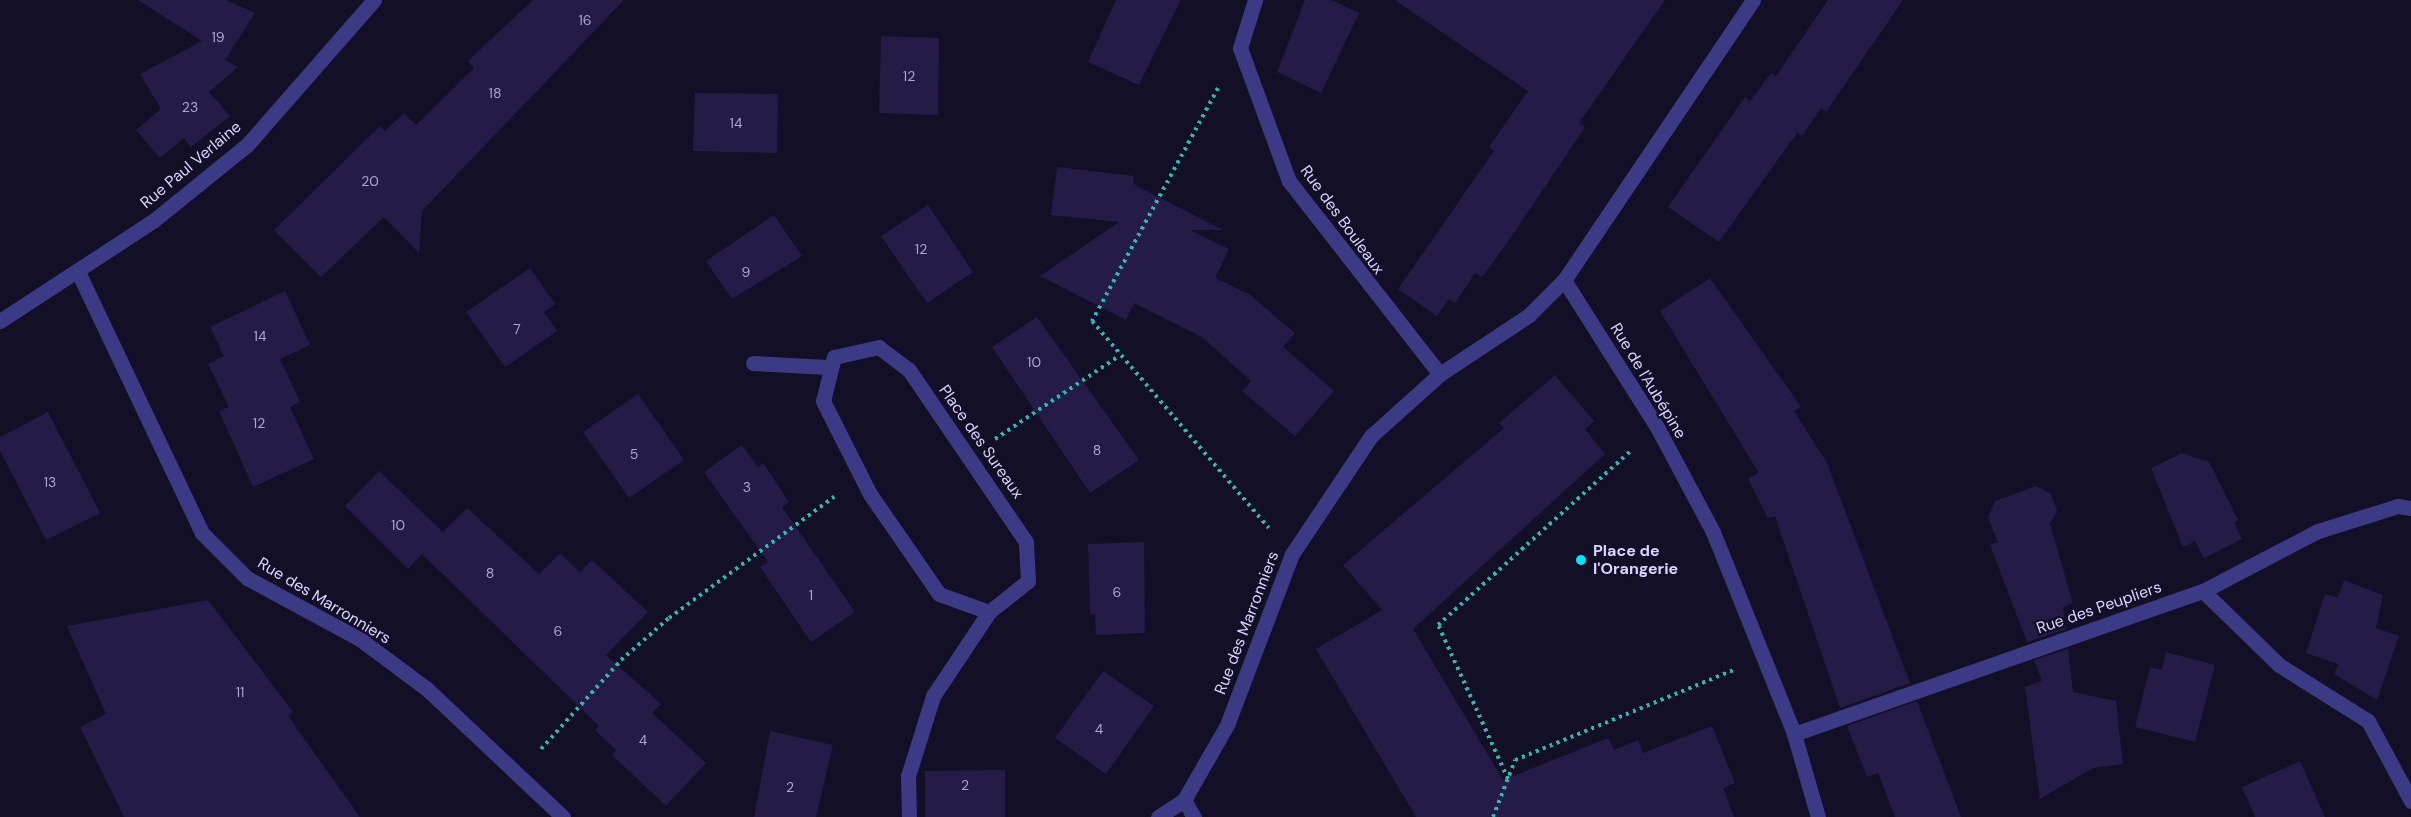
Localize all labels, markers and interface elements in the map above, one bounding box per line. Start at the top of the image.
house number: 16 [578,12,592,28]
house number: 19 [211,29,225,45]
house number: 12 [903,68,915,84]
house number: 18 [489,85,501,101]
house number: 23 [182,99,198,115]
house number: 14 [730,115,742,131]
street label: Rue Paul Verlaine [137,117,245,213]
street label: Rue des Bouleaux [1296,162,1388,278]
house number: 20 [361,173,379,189]
house number: 12 [915,241,927,257]
house number: 9 [742,264,750,280]
street label: Rue de l'Aubépine [1606,320,1690,442]
house number: 7 [513,321,521,337]
house number: 14 [254,328,266,344]
house number: 10 [1027,354,1041,370]
street label: Place des Sureaux [935,381,1027,503]
house number: 12 [253,415,265,431]
house number: 8 [1093,442,1101,458]
house number: 5 [630,446,638,462]
house number: 13 [44,474,56,490]
house number: 3 [743,479,751,495]
house number: 10 [391,517,405,533]
place label: Place de l'Orangerie [1593,541,1678,579]
street label: Rue des Marronniers [1211,549,1283,697]
marker: Place de l'Orangerie [1574,553,1588,567]
street label: Rue des Marronniers [254,554,394,648]
house number: 8 [486,565,494,581]
street label: Rue des Peupliers [2034,578,2164,638]
house number: 6 [1113,584,1121,600]
house number: 1 [809,587,813,603]
house number: 6 [554,623,562,639]
house number: 11 [236,684,244,700]
house number: 4 [1095,721,1103,737]
house number: 4 [639,732,647,748]
house number: 2 [961,777,969,793]
house number: 2 [786,779,794,795]

